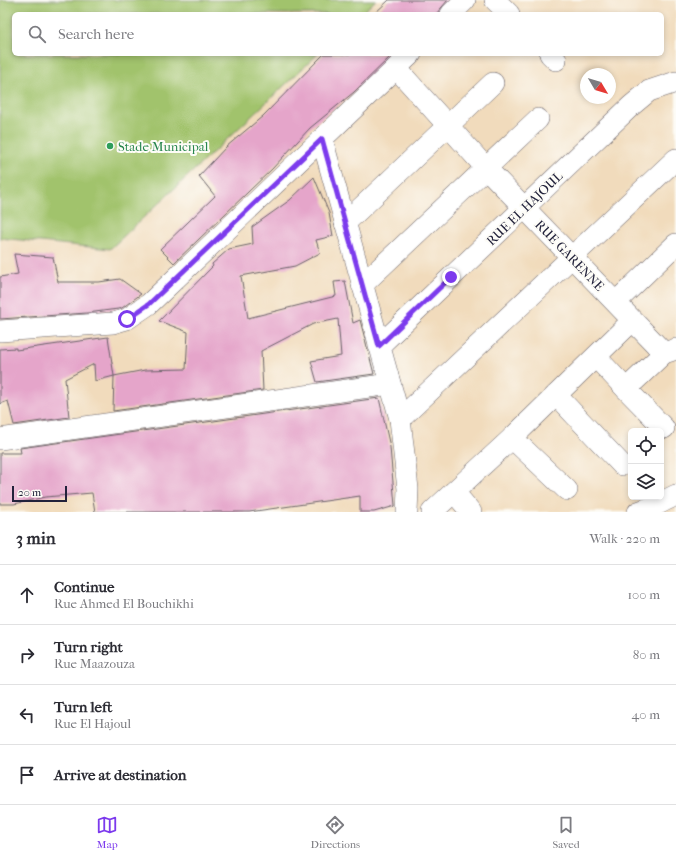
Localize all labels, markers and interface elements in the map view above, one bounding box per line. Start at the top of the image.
search box [12,12,664,56]
icon: search [26,23,48,45]
text: Search here [58,25,134,43]
north arrow [580,68,616,104]
place label: Stade Municipal [118,139,209,154]
marker: Stade Municipal [105,141,115,151]
street label: RUE EL HAJOUL [483,168,566,248]
street label: RUE GARENNE [532,217,607,294]
route end [442,268,460,286]
route start [118,310,136,328]
map controls [628,428,664,500]
button: locate [628,428,664,464]
button: layers [628,464,664,500]
scale bar [12,484,67,503]
text: 20 m [18,486,41,499]
text: 3 min [16,528,56,548]
text: Walk · 220 m [589,531,660,546]
text: Continue [54,578,114,596]
icon: ahead [16,584,38,606]
text: 100 m [627,587,660,602]
text: Rue Ahmed El Bouchikhi [54,596,194,611]
text: Turn right [54,638,123,656]
icon: right [16,644,38,666]
text: 80 m [633,647,660,662]
text: Rue Maazouza [54,656,135,671]
text: Turn left [54,698,112,716]
icon: left [16,704,38,726]
text: 40 m [632,707,660,722]
text: Rue El Hajoul [54,716,131,731]
icon: arrive [16,764,38,786]
text: Arrive at destination [54,766,186,784]
tab: Map [96,814,118,851]
tab: Directions [311,814,360,851]
tab: Saved [552,814,580,851]

